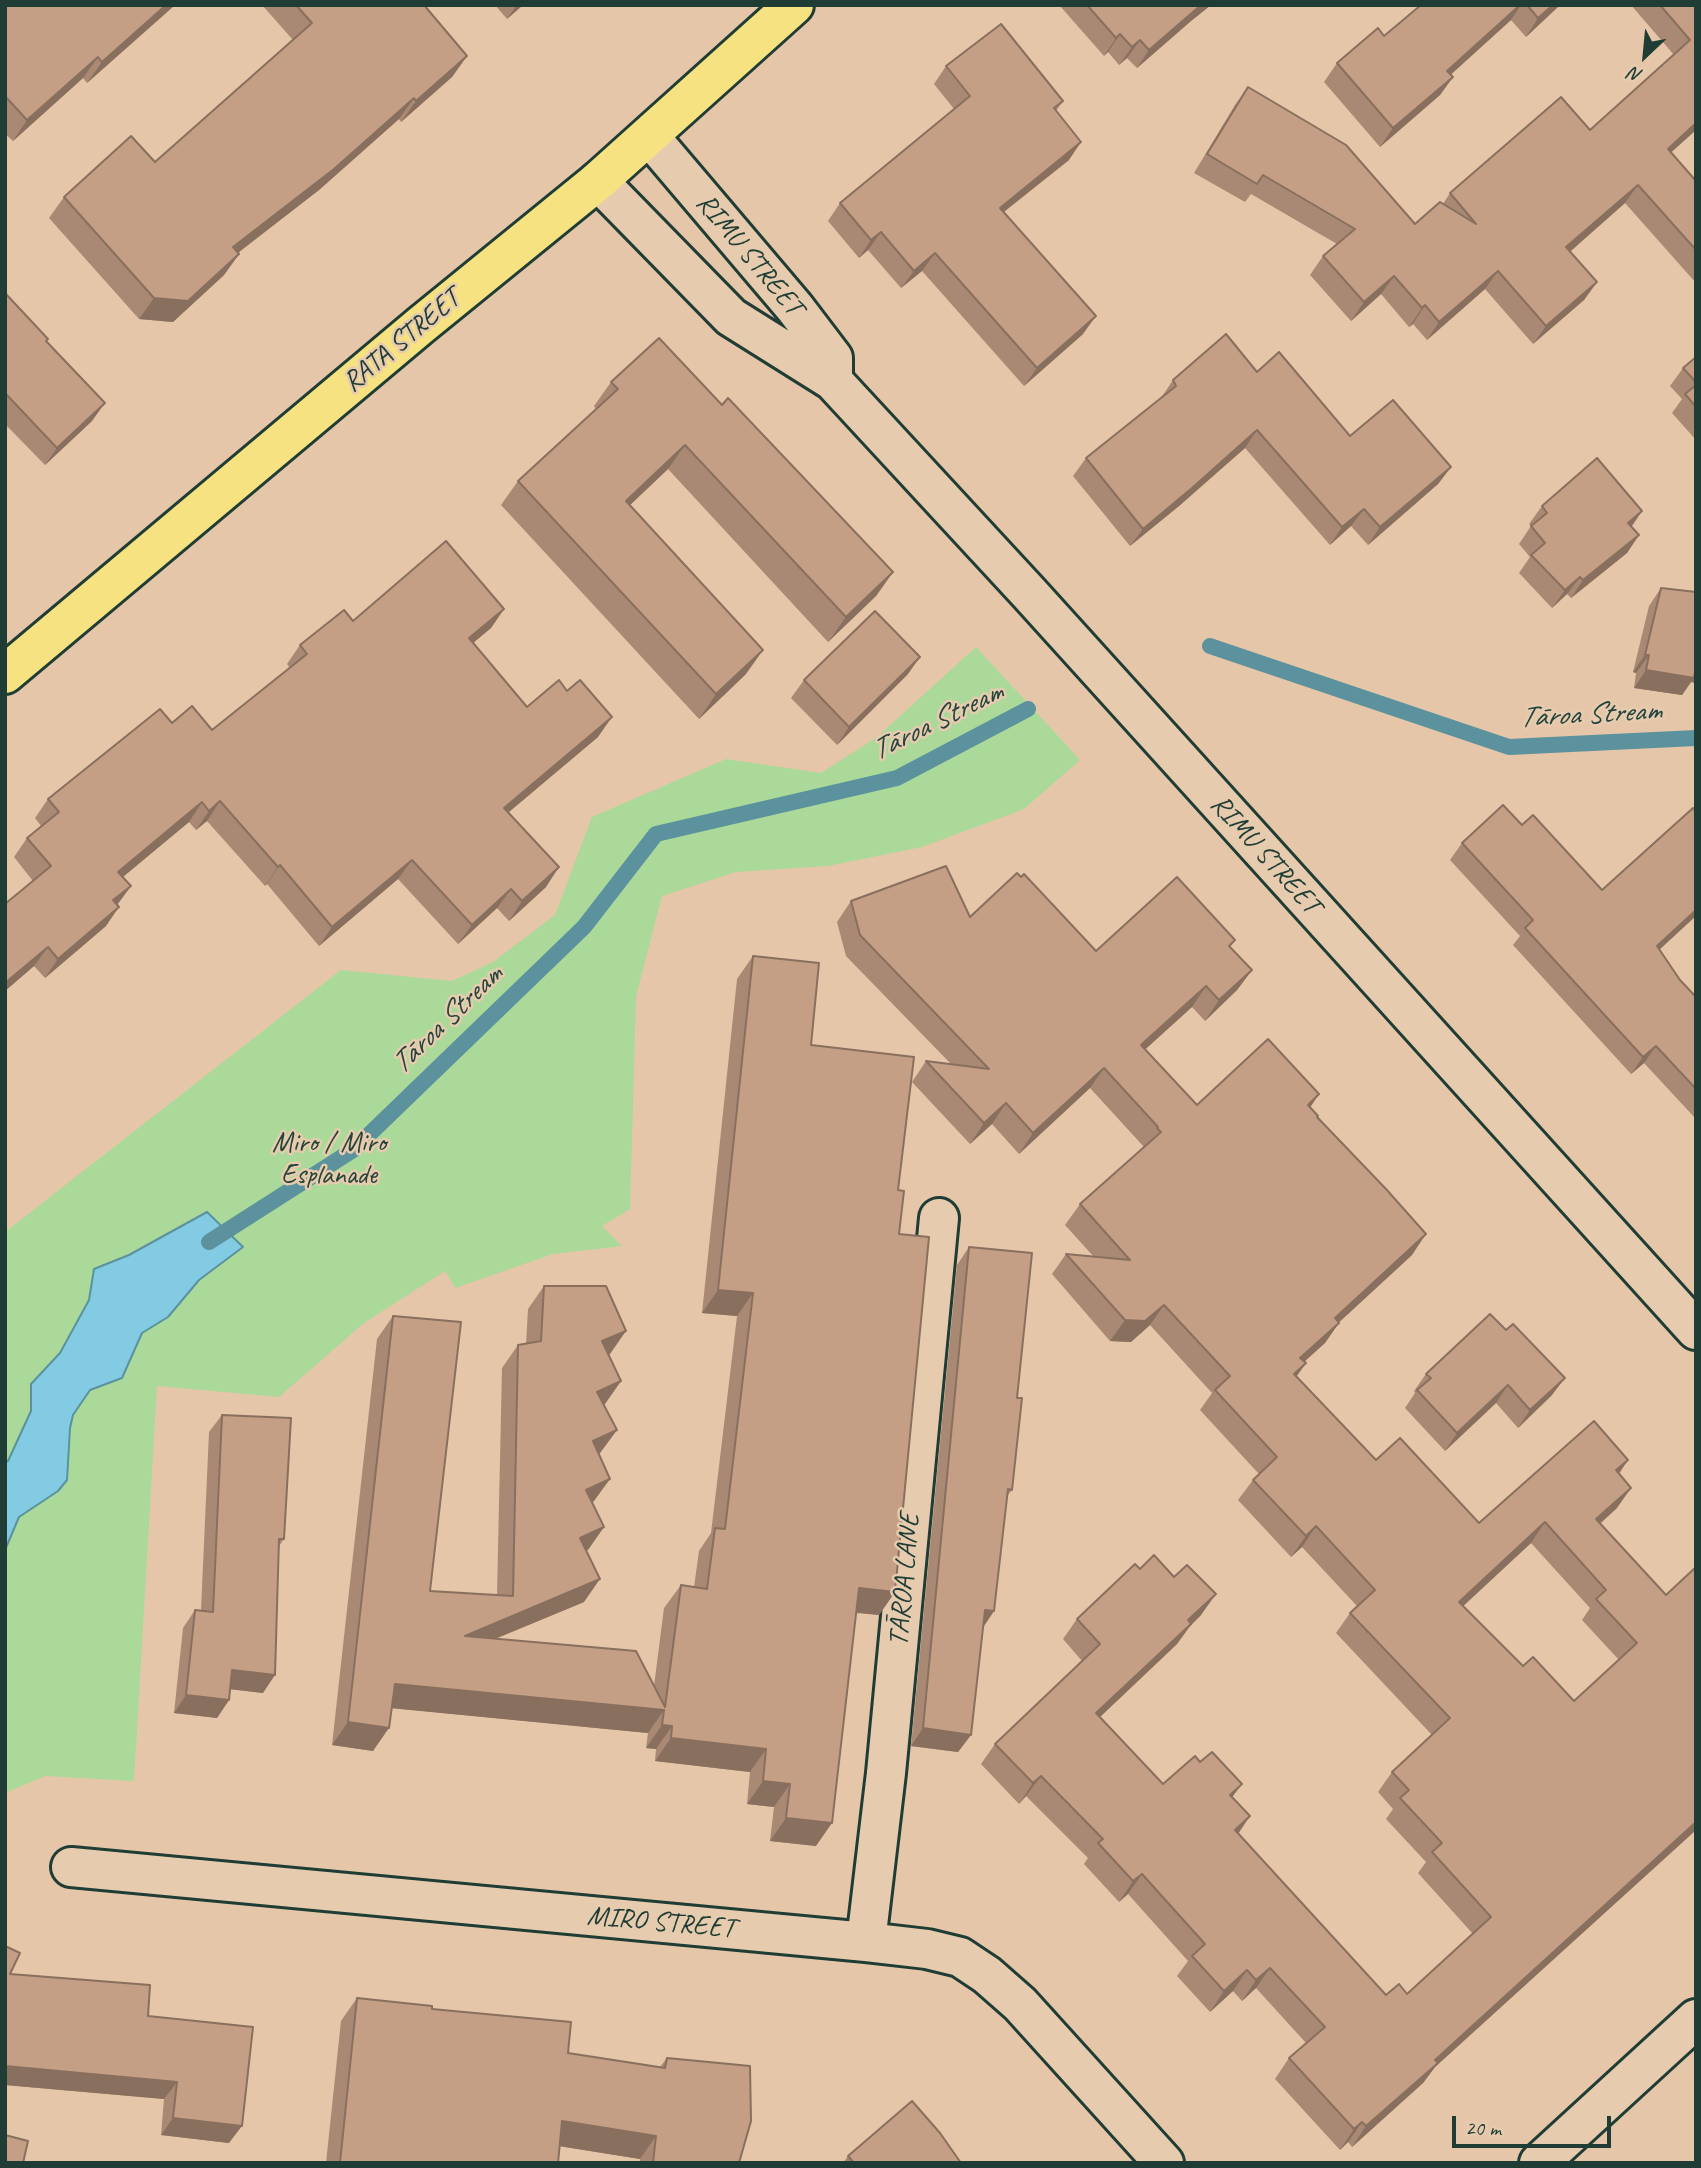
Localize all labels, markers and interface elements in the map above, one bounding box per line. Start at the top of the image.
north arrow [1610,21,1680,91]
text: N [1625,62,1646,88]
street label: RIMU STREET [688,187,810,323]
street label: RATA STREET [337,282,467,400]
water label: Tāroa Stream [865,675,1009,769]
water label: Tāroa Stream [1518,693,1662,737]
street label: RIMU STREET [1203,788,1327,922]
water label: Tāroa Stream [383,958,511,1082]
park label: Miro / Miro Esplanade [272,1127,386,1193]
street label: TĀROA LANE [882,1512,928,1648]
street label: MIRO STREET [586,1900,736,1946]
scale bar [1456,2102,1615,2146]
text: 20 m [1465,2115,1501,2141]

